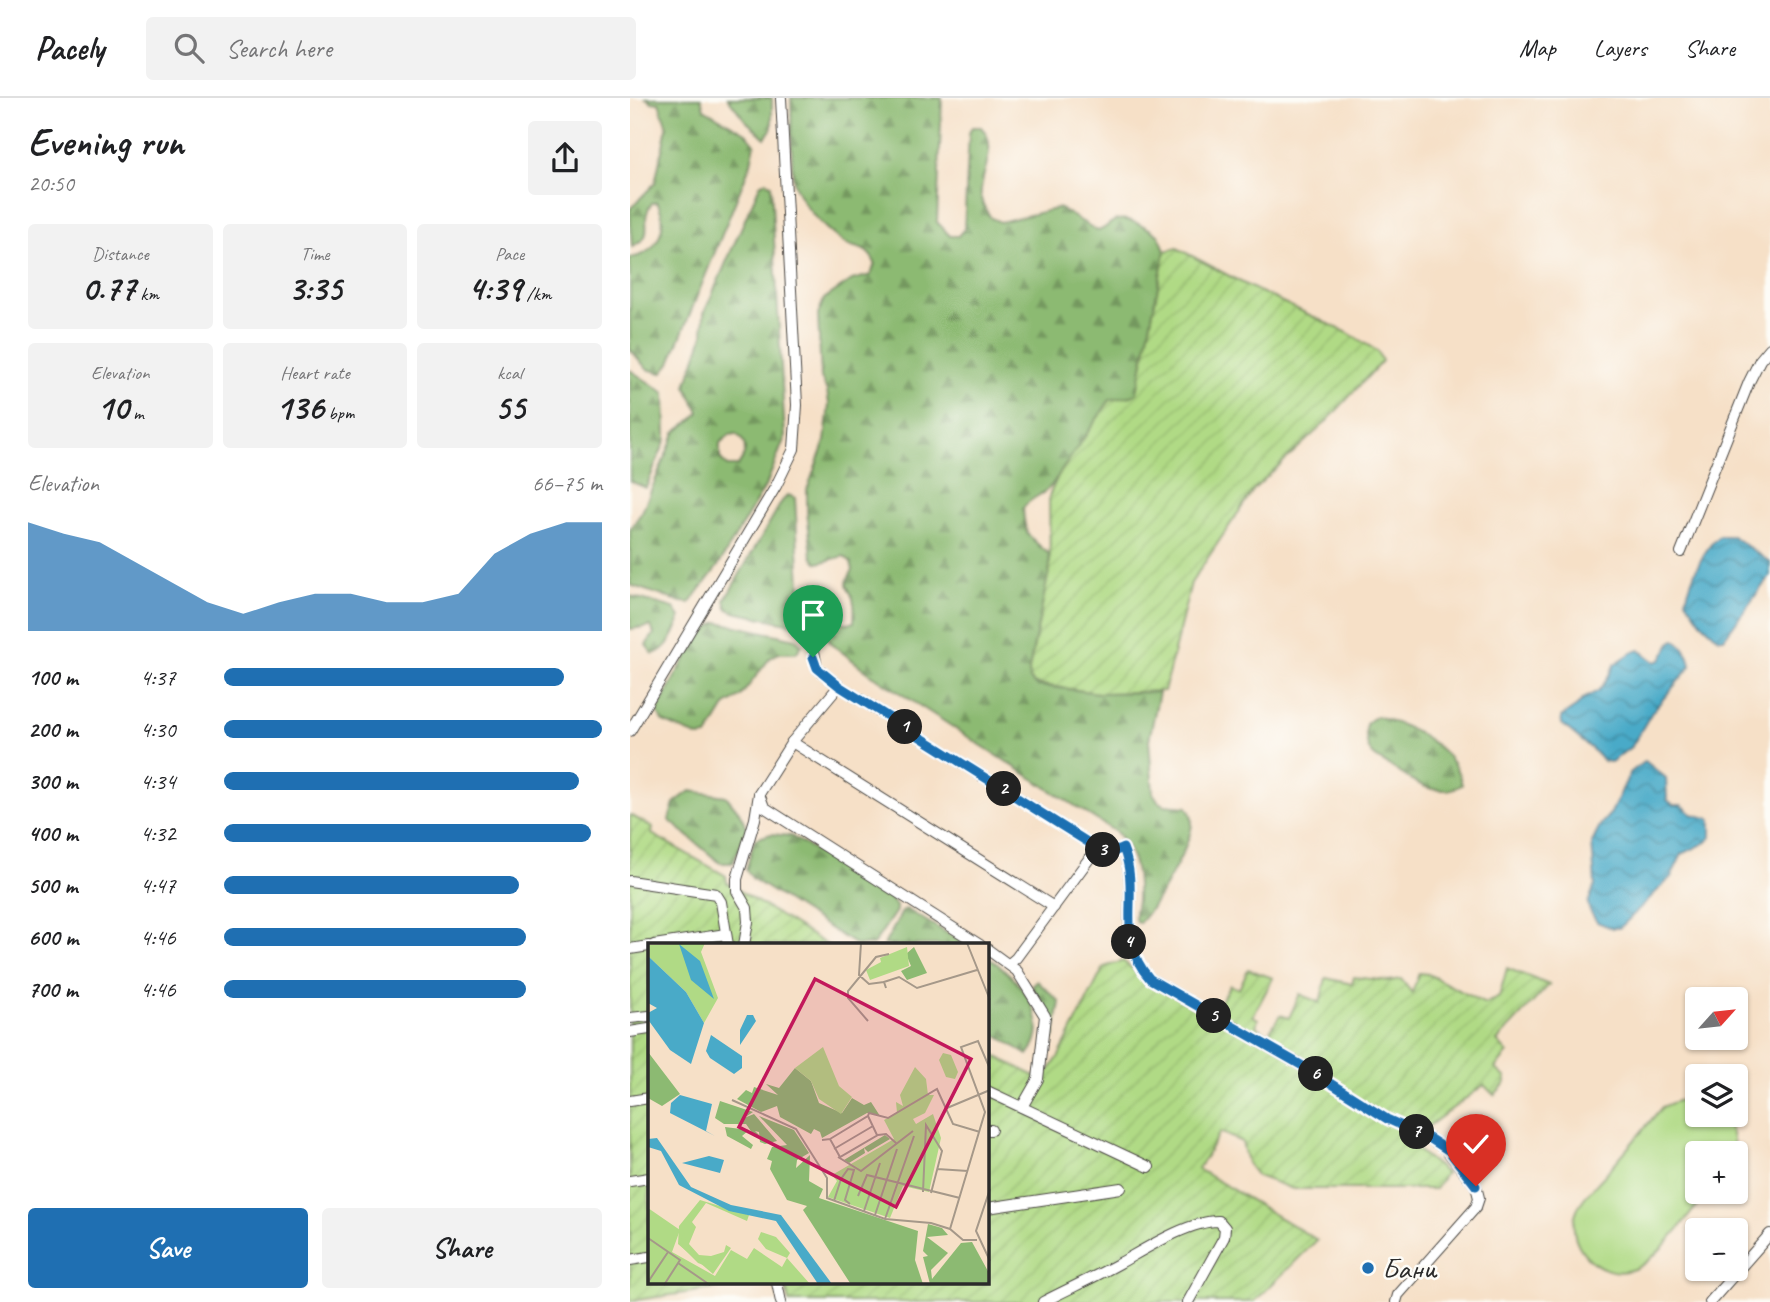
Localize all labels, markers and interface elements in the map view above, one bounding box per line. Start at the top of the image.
search box [146,17,636,80]
text: Pacely [35,27,104,69]
icon: search [170,29,208,67]
text: Search here [226,32,332,65]
text: Map [1519,33,1556,63]
text: Layers [1594,33,1647,63]
text: Share [1685,33,1735,63]
text: Evening run [28,119,184,166]
button: share [528,121,602,195]
text: 20:50 [28,169,74,198]
text: Distance [92,242,149,266]
text: Time [300,242,330,266]
text: Pace [495,242,524,266]
text: 0.77 [82,266,136,311]
text: 3:35 [288,266,342,311]
text: 4:39 [468,266,522,311]
text: km [136,282,159,306]
text: /km [522,282,551,306]
text: Elevation [91,361,150,385]
text: Heart rate [280,361,350,385]
text: kcal [497,361,522,385]
text: 10 [97,385,128,430]
text: 136 [276,385,324,430]
text: 55 [494,385,525,430]
text: m [128,401,144,425]
text: bpm [324,401,354,425]
text: Elevation [28,469,99,498]
text: 66–75 m [532,469,602,498]
pin [783,585,843,657]
icon: arrive [794,596,832,634]
text: 100 m [28,663,78,692]
text: 4:37 [140,663,176,692]
pin: 1 [888,710,922,744]
text: 1 [900,714,909,738]
text: 200 m [28,715,78,744]
text: 4:30 [140,715,176,744]
text: 300 m [28,767,78,796]
text: 4:34 [140,767,176,796]
pin: 2 [986,772,1022,806]
text: 2 [999,776,1008,800]
text: 400 m [28,819,78,848]
text: 4:32 [140,819,176,848]
pin: 3 [1086,832,1120,868]
text: 3 [1098,837,1107,861]
text: 500 m [28,871,77,900]
text: 4:47 [140,871,176,900]
text: 600 m [28,923,78,952]
text: 4:46 [140,923,176,952]
pin: 4 [1112,924,1146,960]
text: 4 [1124,929,1133,953]
inset map [648,943,989,1284]
text: 700 m [28,975,78,1004]
text: 4:46 [140,975,176,1004]
north arrow [1685,987,1748,1050]
map controls [1685,987,1748,1281]
pin: 5 [1196,998,1232,1034]
text: 5 [1209,1003,1218,1027]
pin: 6 [1298,1056,1334,1091]
text: 6 [1311,1061,1320,1085]
button: layers [1685,1064,1748,1127]
pin: 7 [1400,1114,1434,1150]
pin [1446,1114,1506,1186]
text: 7 [1412,1119,1421,1143]
icon: check [1457,1125,1495,1163]
button: + [1685,1141,1748,1204]
button: Save [28,1208,308,1288]
button: Share [322,1208,602,1288]
button: − [1685,1218,1748,1281]
place label: Бани [1382,1249,1438,1287]
marker: Бани [1360,1260,1376,1276]

